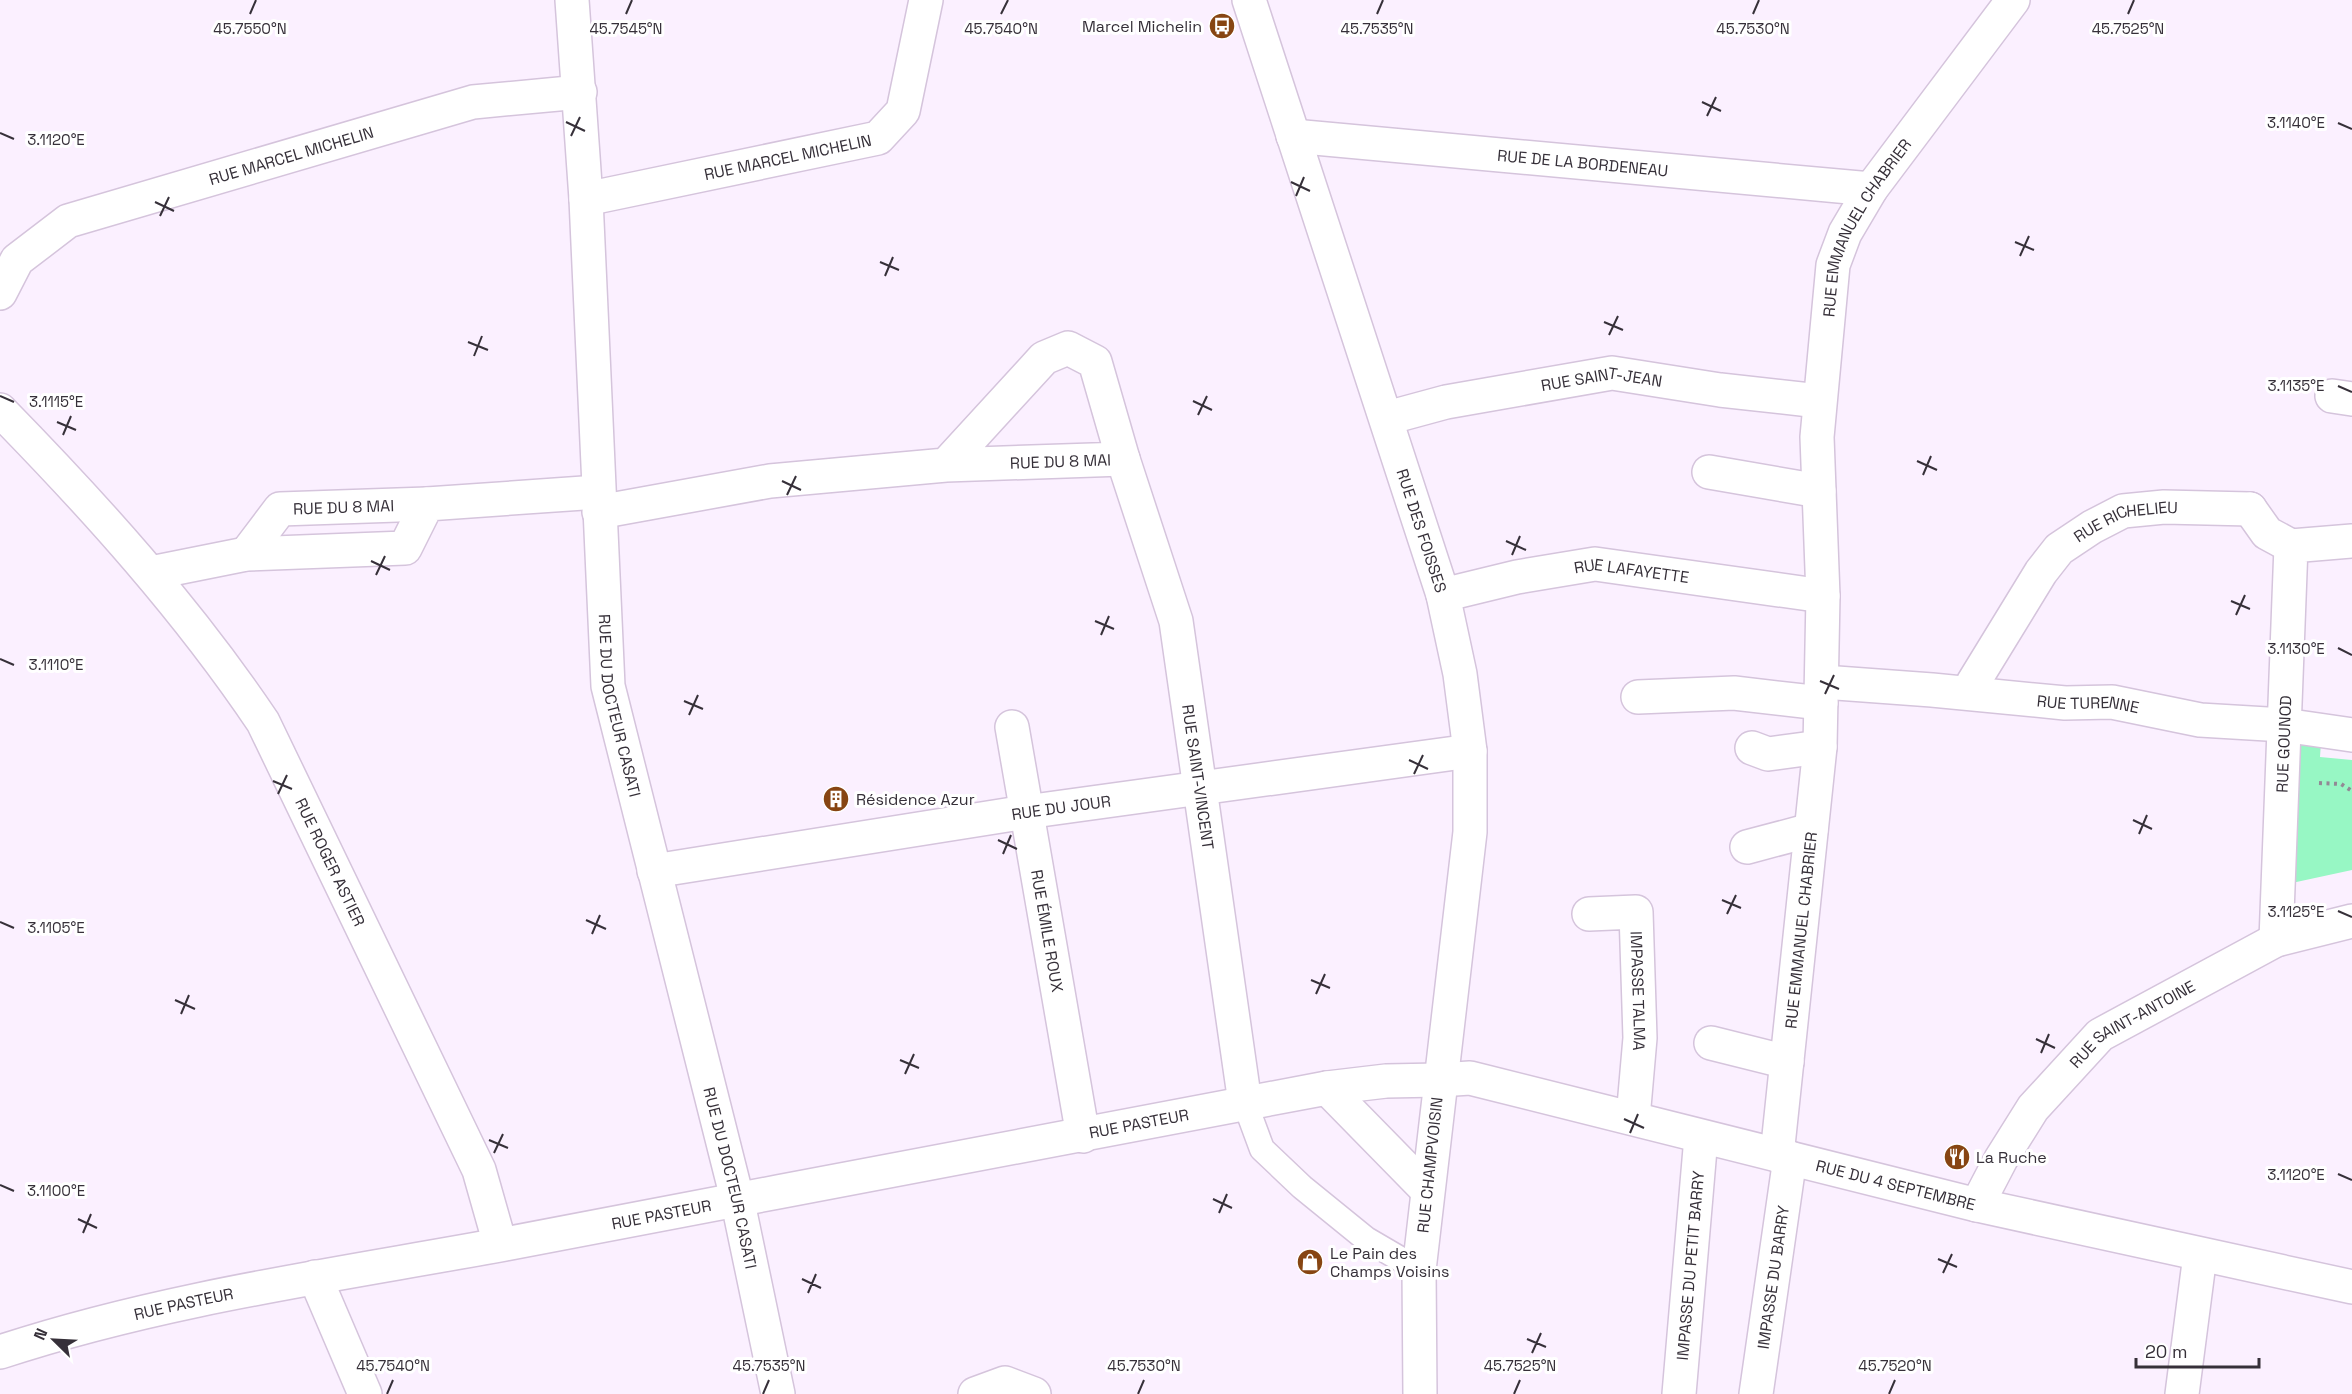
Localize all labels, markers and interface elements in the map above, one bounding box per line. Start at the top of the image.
bus stop icon: Marcel Michelin [1207,11,1237,41]
place label: Marcel Michelin [1082,16,1202,37]
text: 45.7550°N [213,19,287,38]
text: 45.7545°N [589,19,663,38]
text: 45.7540°N [964,19,1038,38]
text: 45.7535°N [1341,19,1413,38]
text: 45.7530°N [1716,19,1790,38]
text: 45.7525°N [2092,19,2164,38]
text: 3.1140°E [2267,113,2325,132]
street label: RUE MARCEL MICHELIN [206,121,376,190]
street label: RUE MARCEL MICHELIN [702,129,873,185]
text: 3.1120°E [27,130,85,149]
street label: RUE EMMANUEL CHABRIER [1818,134,1916,318]
street label: RUE DE LA BORDENEAU [1496,144,1669,181]
street label: RUE SAINT-JEAN [1539,362,1664,396]
text: 3.1135°E [2268,376,2325,395]
text: 3.1115°E [29,392,83,411]
street label: RUE DU 8 MAI [1009,449,1111,473]
street label: RUE DES FOISSES [1392,466,1452,595]
street label: RUE DU 8 MAI [293,495,395,519]
street label: RUE RICHELIEU [2069,496,2178,547]
street label: RUE LAFAYETTE [1572,554,1690,588]
street label: RUE DU DOCTEUR CASATI [594,614,646,799]
text: 3.1130°E [2267,639,2325,658]
text: 3.1110°E [29,655,83,674]
street label: RUE TURENNE [2036,690,2141,718]
street label: RUE GOUNOD [2271,695,2296,793]
street label: RUE SAINT-VINCENT [1178,703,1219,851]
building icon: Résidence Azur [821,784,851,814]
place label: Résidence Azur [856,789,975,810]
street label: RUE DU JOUR [1010,790,1112,825]
street label: RUE ROGER ASTIER [291,794,370,930]
street label: RUE EMMANUEL CHABRIER [1780,831,1822,1030]
street label: RUE ÉMILE ROUX [1026,868,1068,994]
text: 3.1125°E [2268,902,2324,921]
text: 3.1105°E [27,918,85,937]
street label: IMPASSE TALMA [1626,931,1651,1052]
street label: RUE SAINT-ANTOINE [2065,975,2199,1072]
street label: RUE DU DOCTEUR CASATI [699,1085,762,1271]
street label: RUE CHAMPVOISIN [1412,1096,1448,1234]
street label: RUE PASTEUR [1087,1104,1190,1143]
restaurant icon: La Ruche [1942,1142,1972,1172]
place label: La Ruche [1976,1147,2047,1168]
street label: RUE DU 4 SEPTEMBRE [1814,1155,1978,1215]
text: 3.1120°E [2267,1165,2325,1184]
street label: IMPASSE DU PETIT BARRY [1671,1170,1709,1361]
text: 3.1100°E [27,1181,85,1200]
street label: RUE PASTEUR [610,1194,713,1234]
street label: IMPASSE DU BARRY [1752,1204,1794,1350]
place label: Le Pain des Champs Voisins [1330,1243,1449,1282]
shop icon: Le Pain des Champs Voisins [1295,1247,1325,1277]
street label: RUE PASTEUR [132,1283,235,1325]
north arrow [24,1310,84,1370]
text: N [29,1325,53,1343]
scale bar [2136,1331,2259,1369]
text: 20 m [2145,1340,2188,1363]
text: 45.7540°N [356,1356,430,1375]
text: 45.7535°N [733,1356,805,1375]
text: 45.7530°N [1107,1356,1181,1375]
text: 45.7525°N [1484,1356,1556,1375]
text: 45.7520°N [1858,1356,1932,1375]

